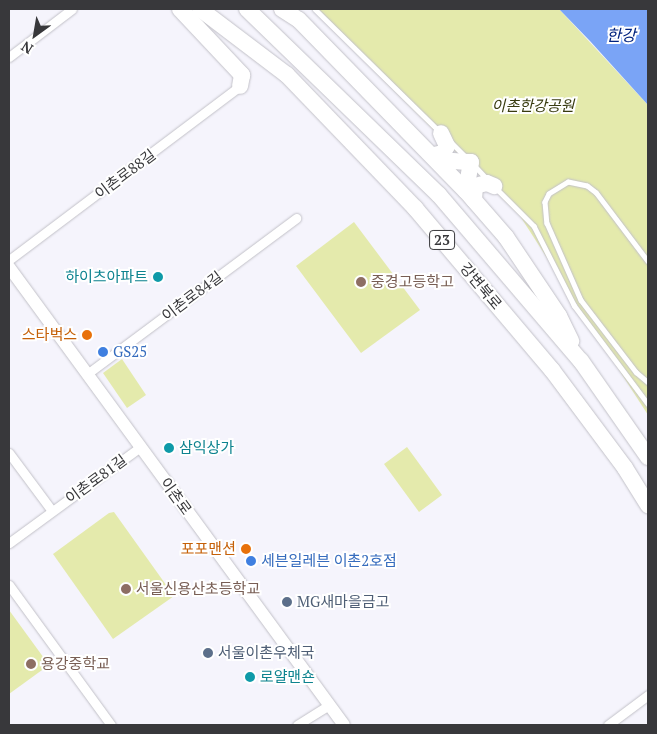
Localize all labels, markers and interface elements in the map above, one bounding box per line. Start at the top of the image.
north arrow [10,10,60,60]
water label: 한강 [606,25,636,45]
text: N [17,37,36,59]
park label: 이촌한강공원 [492,97,574,115]
street label: 이촌로88길 [91,145,159,203]
road number: 23 [428,228,456,252]
street label: 강변북로 [456,259,506,313]
street label: 이촌로84길 [158,267,226,325]
place label: 하이츠아파트 [65,268,148,286]
marker: 하이츠아파트 [152,271,164,283]
place label: 중경고등학고 [371,273,454,291]
marker: 중경고등학고 [355,276,367,288]
place label: 스타벅스 [22,326,77,344]
marker: 스타벅스 [81,329,93,341]
place label: GS25 [113,343,147,361]
marker: GS25 [97,346,109,358]
place label: 삼익상가 [179,439,234,457]
marker: 삼익상가 [163,442,175,454]
street label: 이촌로81길 [62,451,130,507]
street label: 이촌로 [157,474,195,518]
place label: 포포맨션 [181,540,236,558]
marker: 포포맨션 [240,543,252,555]
place label: 세븐일레븐 이촌2호점 [261,552,397,570]
marker: 세븐일레븐 이촌2호점 [245,555,257,567]
place label: 서울신용산초등학교 [136,580,260,598]
marker: 서울신용산초등학교 [120,583,132,595]
place label: MG새마을금고 [297,593,389,611]
marker: MG새마을금고 [281,596,293,608]
place label: 서울이촌우체국 [218,644,315,662]
marker: 서울이촌우체국 [202,647,214,659]
place label: 용강중학교 [41,655,110,673]
marker: 용강중학교 [25,658,37,670]
place label: 로얄맨숀 [260,668,315,686]
marker: 로얄맨숀 [244,671,256,683]

